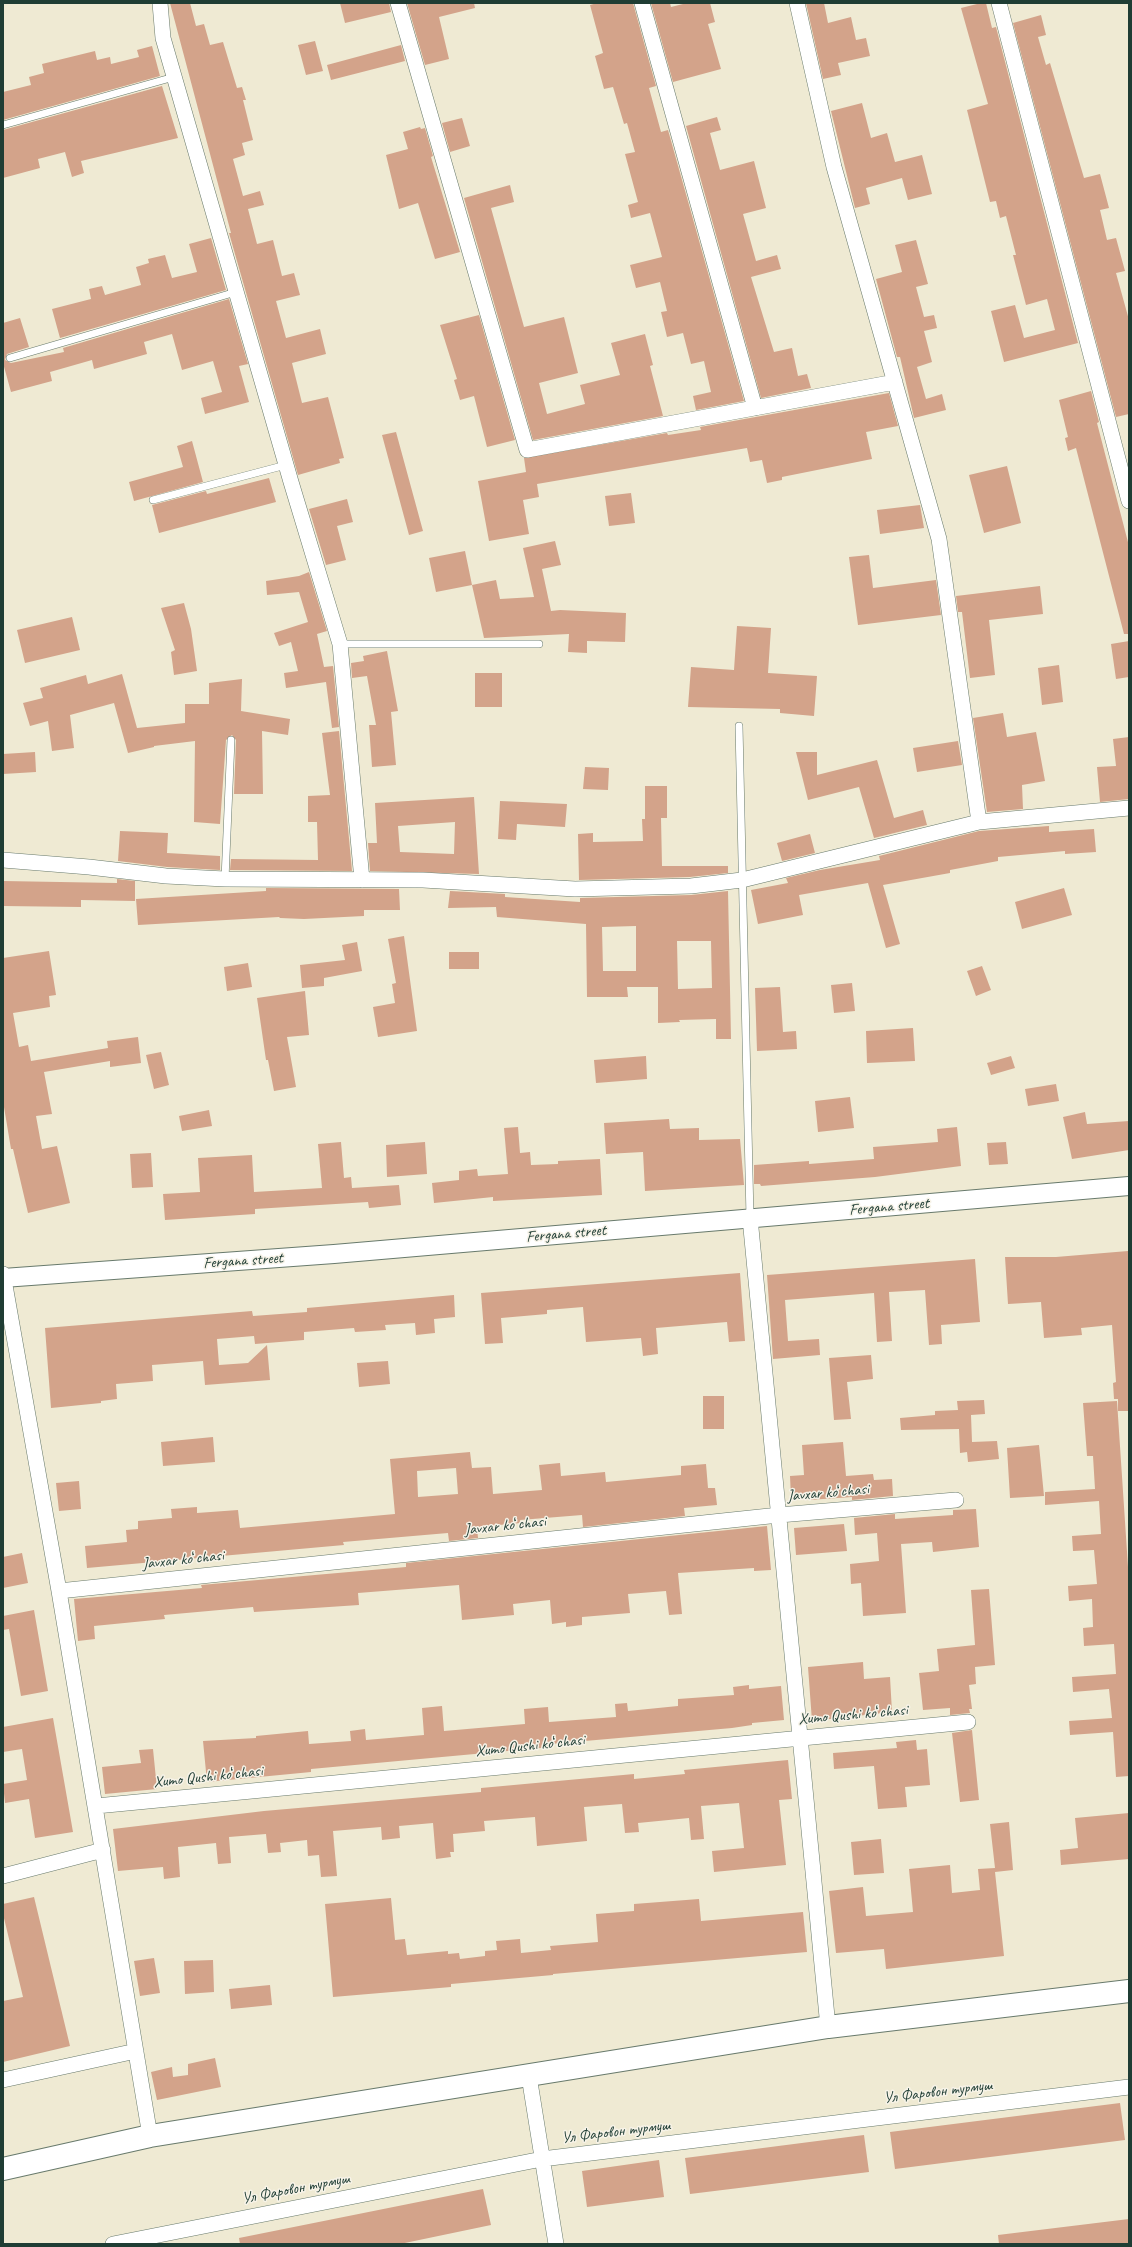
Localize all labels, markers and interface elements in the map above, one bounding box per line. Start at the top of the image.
street label: Fergana street [848,1194,930,1220]
street label: Fergana street [525,1221,607,1247]
street label: Fergana street [202,1249,284,1273]
street label: Javxar koʻchasi [786,1480,870,1506]
street label: Javxar koʻchasi [463,1512,547,1540]
street label: Javxar koʻchasi [141,1546,225,1574]
street label: Xumo Qushi koʻchasi [798,1701,908,1729]
street label: Xumo Qushi koʻchasi [475,1731,585,1761]
street label: Xumo Qushi koʻchasi [153,1762,263,1792]
street label: Ул Фаровон турмуш [883,2076,993,2108]
street label: Ул Фаровон турмуш [561,2116,671,2148]
street label: Ул Фаровон турмуш [240,2169,352,2209]

